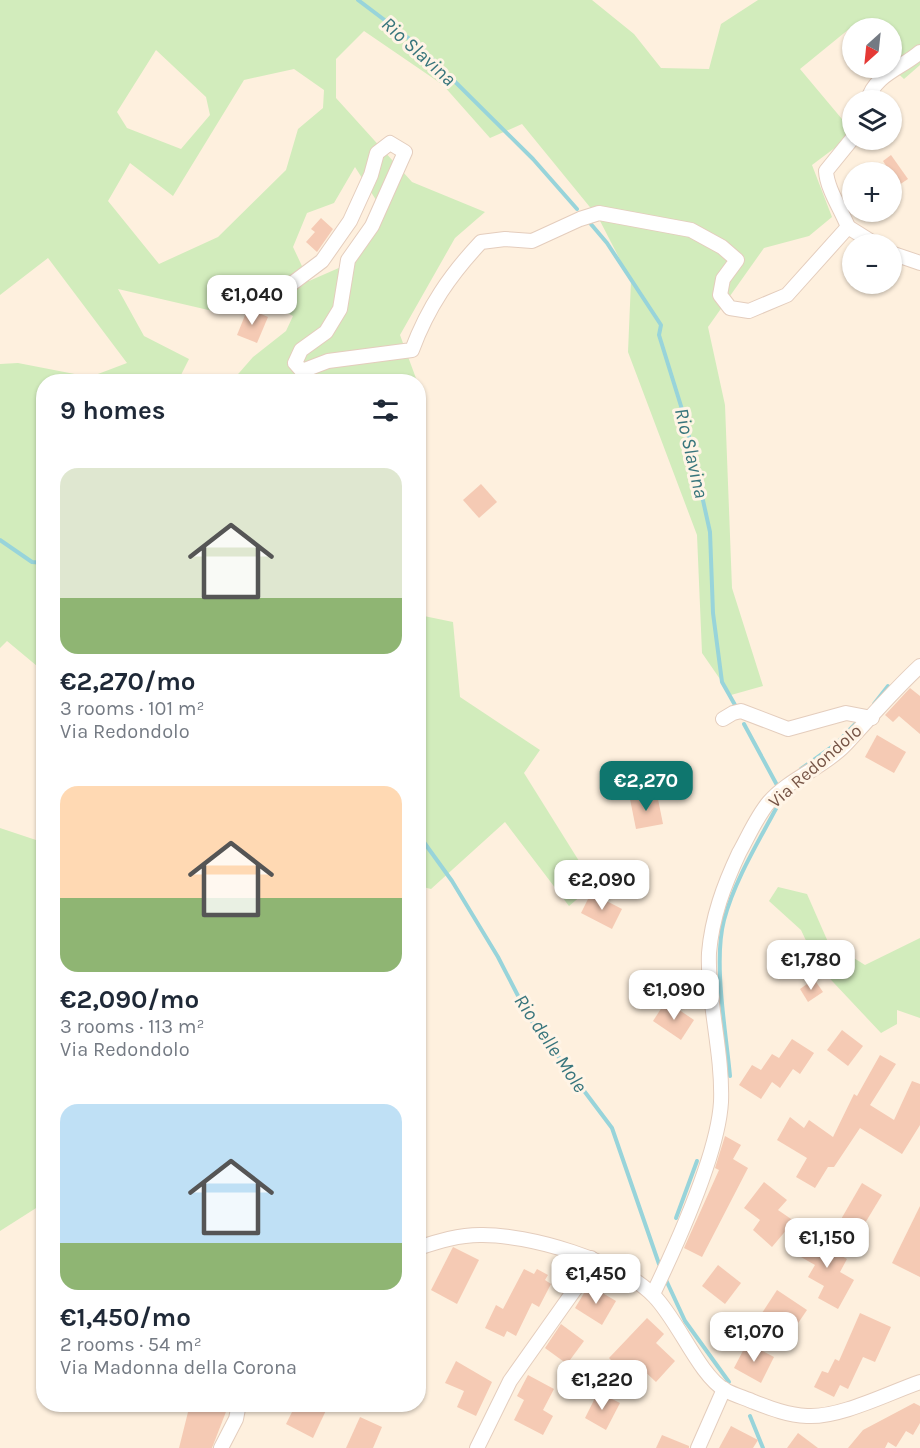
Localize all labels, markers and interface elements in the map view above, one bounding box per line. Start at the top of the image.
water label: Rio Slavina [377,12,461,91]
north arrow [842,18,902,78]
map controls [842,18,902,294]
button: layers [842,90,902,150]
button: + [842,162,902,222]
button: − [842,234,902,294]
pin: €1,040 [203,275,301,326]
text: €1,040 [221,283,283,306]
icon: filters [369,394,402,427]
text: 9 homes [60,395,166,426]
water label: Rio Slavina [670,406,713,500]
icon: home [177,507,285,615]
text: €2,270/mo [60,666,196,697]
text: 3 rooms · 101 m² [60,697,205,720]
street label: Via Redondolo [764,719,866,813]
text: Via Redondolo [60,720,190,743]
pin: €2,270 [597,761,695,812]
text: €2,270 [614,769,678,792]
icon: home [177,825,285,933]
pin: €2,090 [553,860,651,911]
text: €2,090 [568,868,636,891]
pin: €1,780 [762,940,860,991]
text: €1,780 [781,948,841,971]
pin: €1,090 [625,970,723,1021]
text: €1,090 [643,978,705,1001]
text: €2,090/mo [60,984,199,1015]
water label: Rio delle Mole [509,990,592,1097]
text: 3 rooms · 113 m² [60,1015,204,1038]
text: Via Redondolo [60,1038,190,1061]
icon: home [177,1143,285,1251]
pin: €1,150 [778,1218,876,1269]
text: €1,150 [799,1226,855,1249]
pin: €1,450 [547,1254,645,1305]
text: €1,450 [565,1262,627,1285]
text: €1,450/mo [60,1302,191,1333]
pin: €1,070 [705,1312,803,1363]
text: €1,070 [724,1320,784,1343]
text: 2 rooms · 54 m² [60,1333,202,1356]
text: Via Madonna della Corona [60,1356,297,1379]
pin: €1,220 [553,1360,651,1411]
text: €1,220 [571,1368,633,1391]

